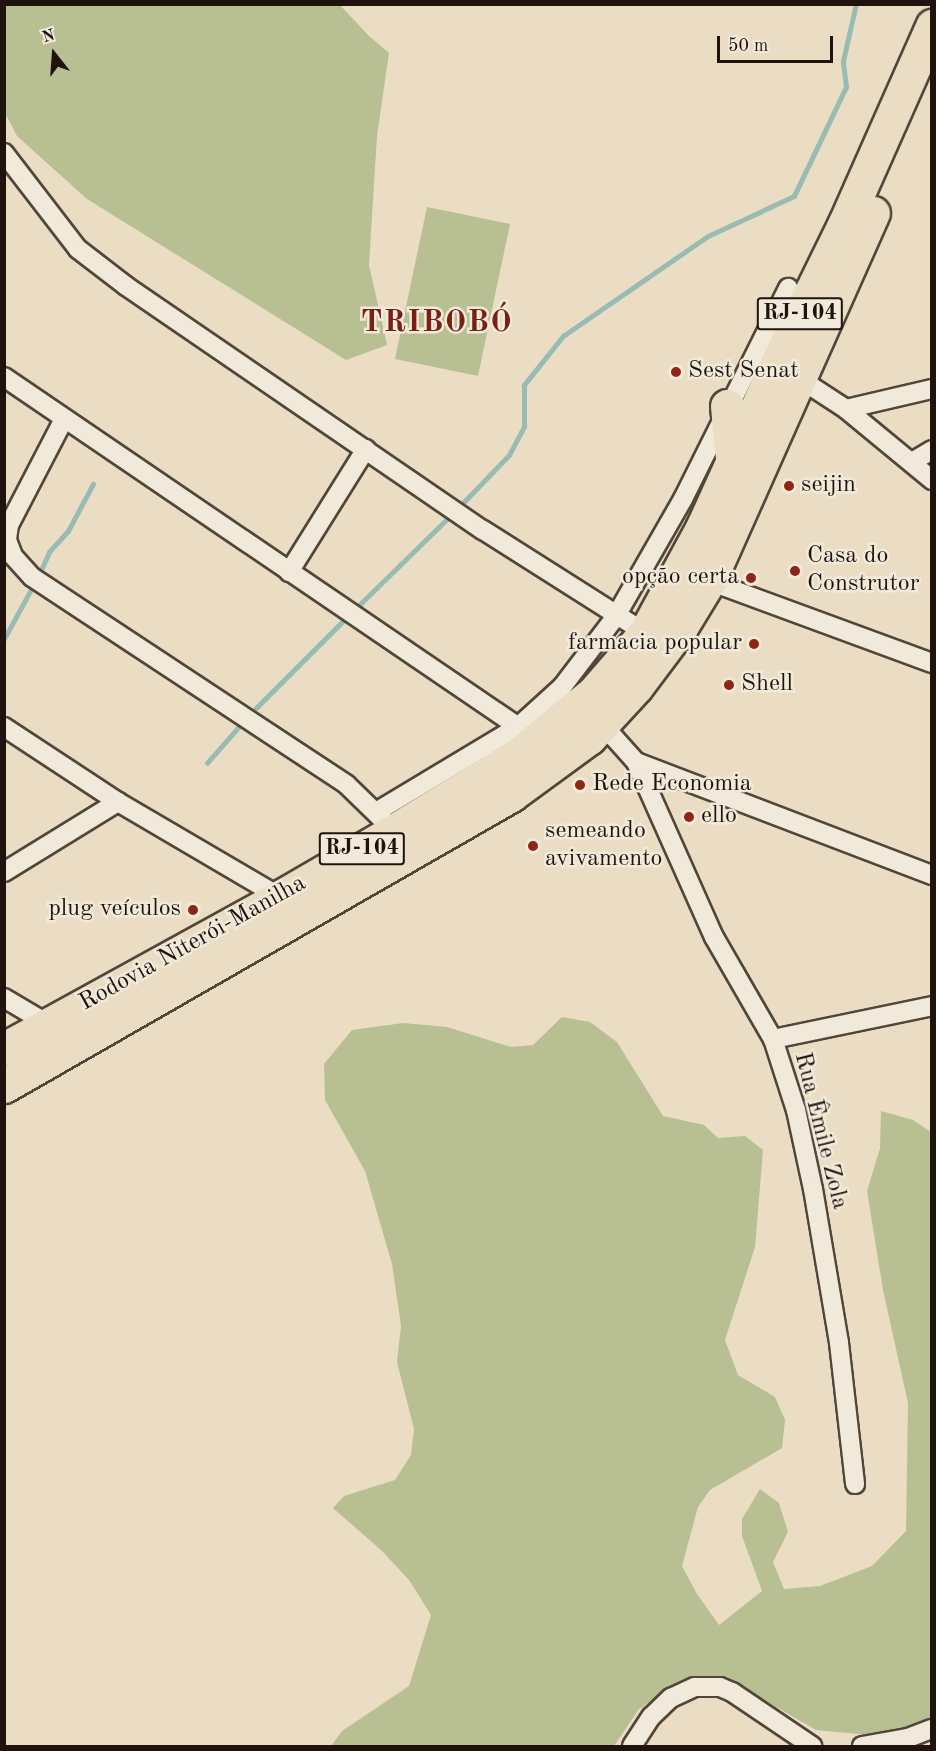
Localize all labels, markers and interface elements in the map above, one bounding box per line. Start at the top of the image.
north arrow [24,24,84,84]
scale bar [720,24,836,62]
text: N [41,27,57,46]
text: 50 m [728,37,768,55]
road number: RJ-104 [756,295,844,333]
district label: TRIBOBÓ [361,305,513,341]
place label: Sest Senat [688,358,799,386]
marker: Sest Senat [669,365,683,379]
place label: seijin [801,472,856,500]
marker: seijin [782,479,796,493]
place label: Casa do Construtor [807,543,920,599]
place label: opção certa [622,564,739,592]
marker: Casa do Construtor [788,564,802,578]
marker: opção certa [744,571,758,585]
place label: farmacia popular [568,630,742,658]
marker: farmacia popular [747,637,761,651]
place label: Shell [741,671,793,699]
marker: Shell [722,678,736,692]
place label: Rede Economia [592,771,752,799]
marker: Rede Economia [573,778,587,792]
place label: ello [701,803,737,831]
marker: ello [682,810,696,824]
place label: semeando avivamento [545,818,662,874]
road number: RJ-104 [318,830,406,868]
marker: semeando avivamento [526,839,540,853]
street label: Rodovia Niterói-Manilha [75,870,311,1018]
place label: plug veículos [48,896,181,924]
marker: plug veículos [186,903,200,917]
street label: Rua Êmile Zola [787,1050,853,1212]

